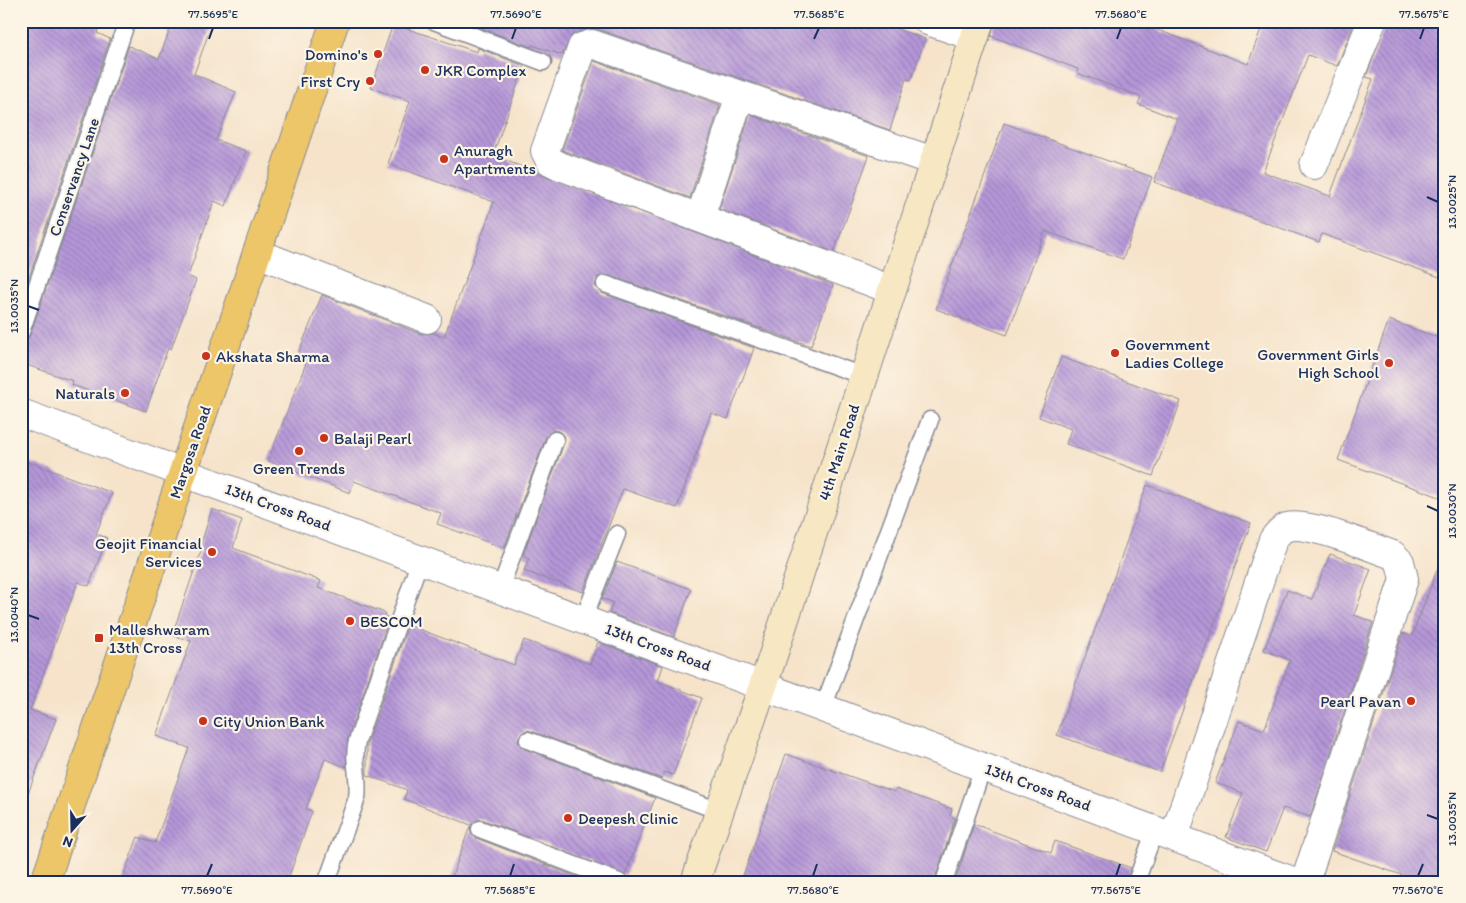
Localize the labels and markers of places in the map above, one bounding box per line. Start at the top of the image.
place label: Domino's [305,45,368,64]
marker: Domino's [372,48,384,60]
place label: JKR Complex [435,61,526,80]
marker: JKR Complex [419,64,431,76]
place label: First Cry [300,72,360,91]
marker: First Cry [364,75,376,87]
place label: Anuragh Apartments [454,141,536,178]
marker: Anuragh Apartments [438,153,450,165]
place label: Government Ladies College [1125,335,1224,372]
place label: Government Girls High School [1257,345,1379,382]
place label: Akshata Sharma [216,347,330,366]
marker: Government Ladies College [1109,347,1121,359]
marker: Akshata Sharma [200,350,212,362]
marker: Government Girls High School [1383,357,1395,369]
place label: Naturals [55,384,115,403]
marker: Naturals [119,387,131,399]
place label: Balaji Pearl [334,429,412,448]
marker: Balaji Pearl [318,432,330,444]
marker: Green Trends [293,445,305,457]
place label: Green Trends [253,459,345,478]
place label: Geojit Financial Services [95,534,202,571]
marker: Geojit Financial Services [206,546,218,558]
place label: BESCOM [360,612,423,631]
marker: BESCOM [344,615,356,627]
place label: Malleshwaram 13th Cross [109,620,210,657]
marker: Malleshwaram 13th Cross [93,632,105,644]
place label: Pearl Pavan [1320,692,1401,711]
marker: Pearl Pavan [1405,695,1417,707]
place label: City Union Bank [213,712,325,731]
marker: City Union Bank [197,715,209,727]
place label: Deepesh Clinic [578,809,678,828]
marker: Deepesh Clinic [562,812,574,824]

